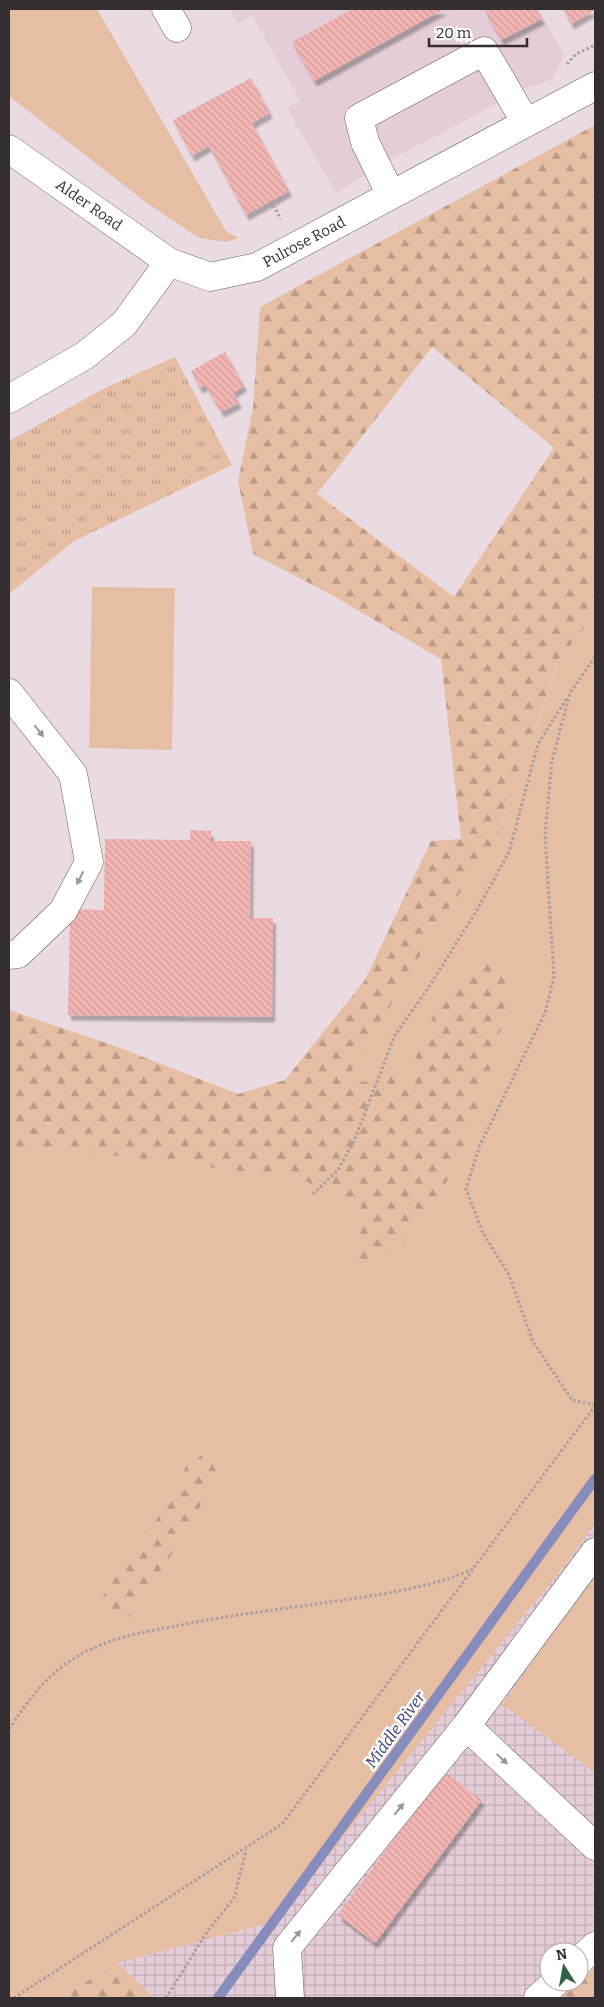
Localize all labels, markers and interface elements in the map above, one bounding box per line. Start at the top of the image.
scale bar [429,15,526,47]
text: 20 m [436,24,472,42]
street label: Alder Road [52,176,126,234]
street label: Pulrose Road [260,213,348,271]
one-way arrow [34,724,44,738]
one-way arrow [76,871,84,886]
water label: Middle River [361,1687,430,1772]
one-way arrow [495,1753,507,1765]
one-way arrow [393,1803,404,1816]
one-way arrow [291,1929,302,1942]
north arrow [539,1942,589,1992]
text: N [555,1945,569,1964]

